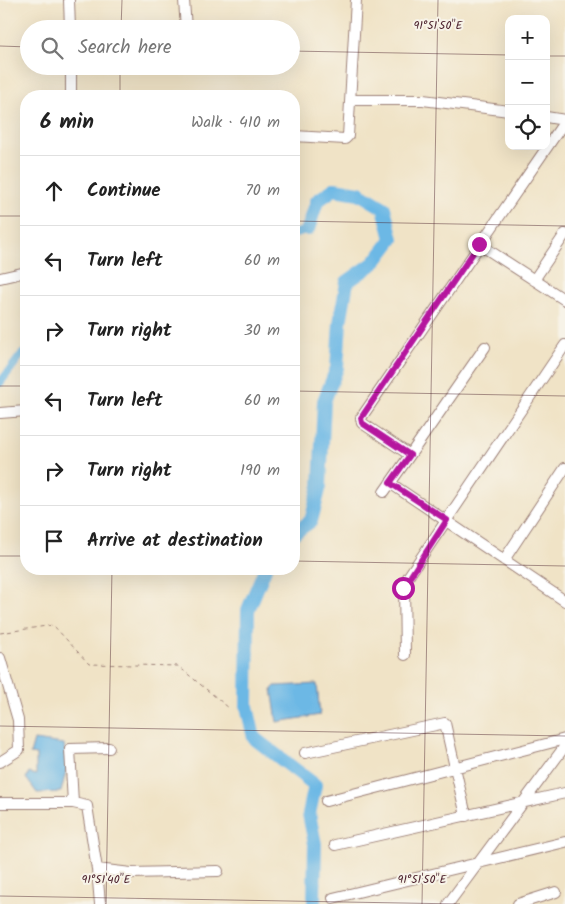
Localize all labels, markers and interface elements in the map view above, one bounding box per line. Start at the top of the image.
map controls [505,15,550,150]
button: + [505,15,550,60]
text: 91°51'50"E [413,16,464,35]
search box [20,20,300,75]
text: Search here [78,33,172,63]
icon: search [38,34,66,62]
button: − [505,60,550,105]
button: locate [505,105,550,150]
text: 6 min [40,106,94,139]
text: Walk · 410 m [191,110,280,135]
text: Continue [87,176,160,206]
icon: ahead [40,177,68,205]
text: 70 m [245,178,280,203]
route end [468,233,491,256]
text: Turn left [87,246,162,276]
icon: left [40,247,68,275]
text: 60 m [244,248,280,273]
text: Turn right [87,316,172,346]
icon: right [40,317,68,345]
text: 30 m [244,318,280,343]
text: Turn left [87,386,162,416]
icon: left [40,387,68,415]
text: 60 m [244,388,280,413]
text: Turn right [87,456,172,486]
icon: right [40,457,68,485]
text: 190 m [240,458,280,483]
text: Arrive at destination [87,526,263,556]
icon: arrive [40,527,68,555]
route start [392,577,415,600]
text: 91°51'40"E [81,870,132,889]
text: 91°51'50"E [397,870,448,889]

